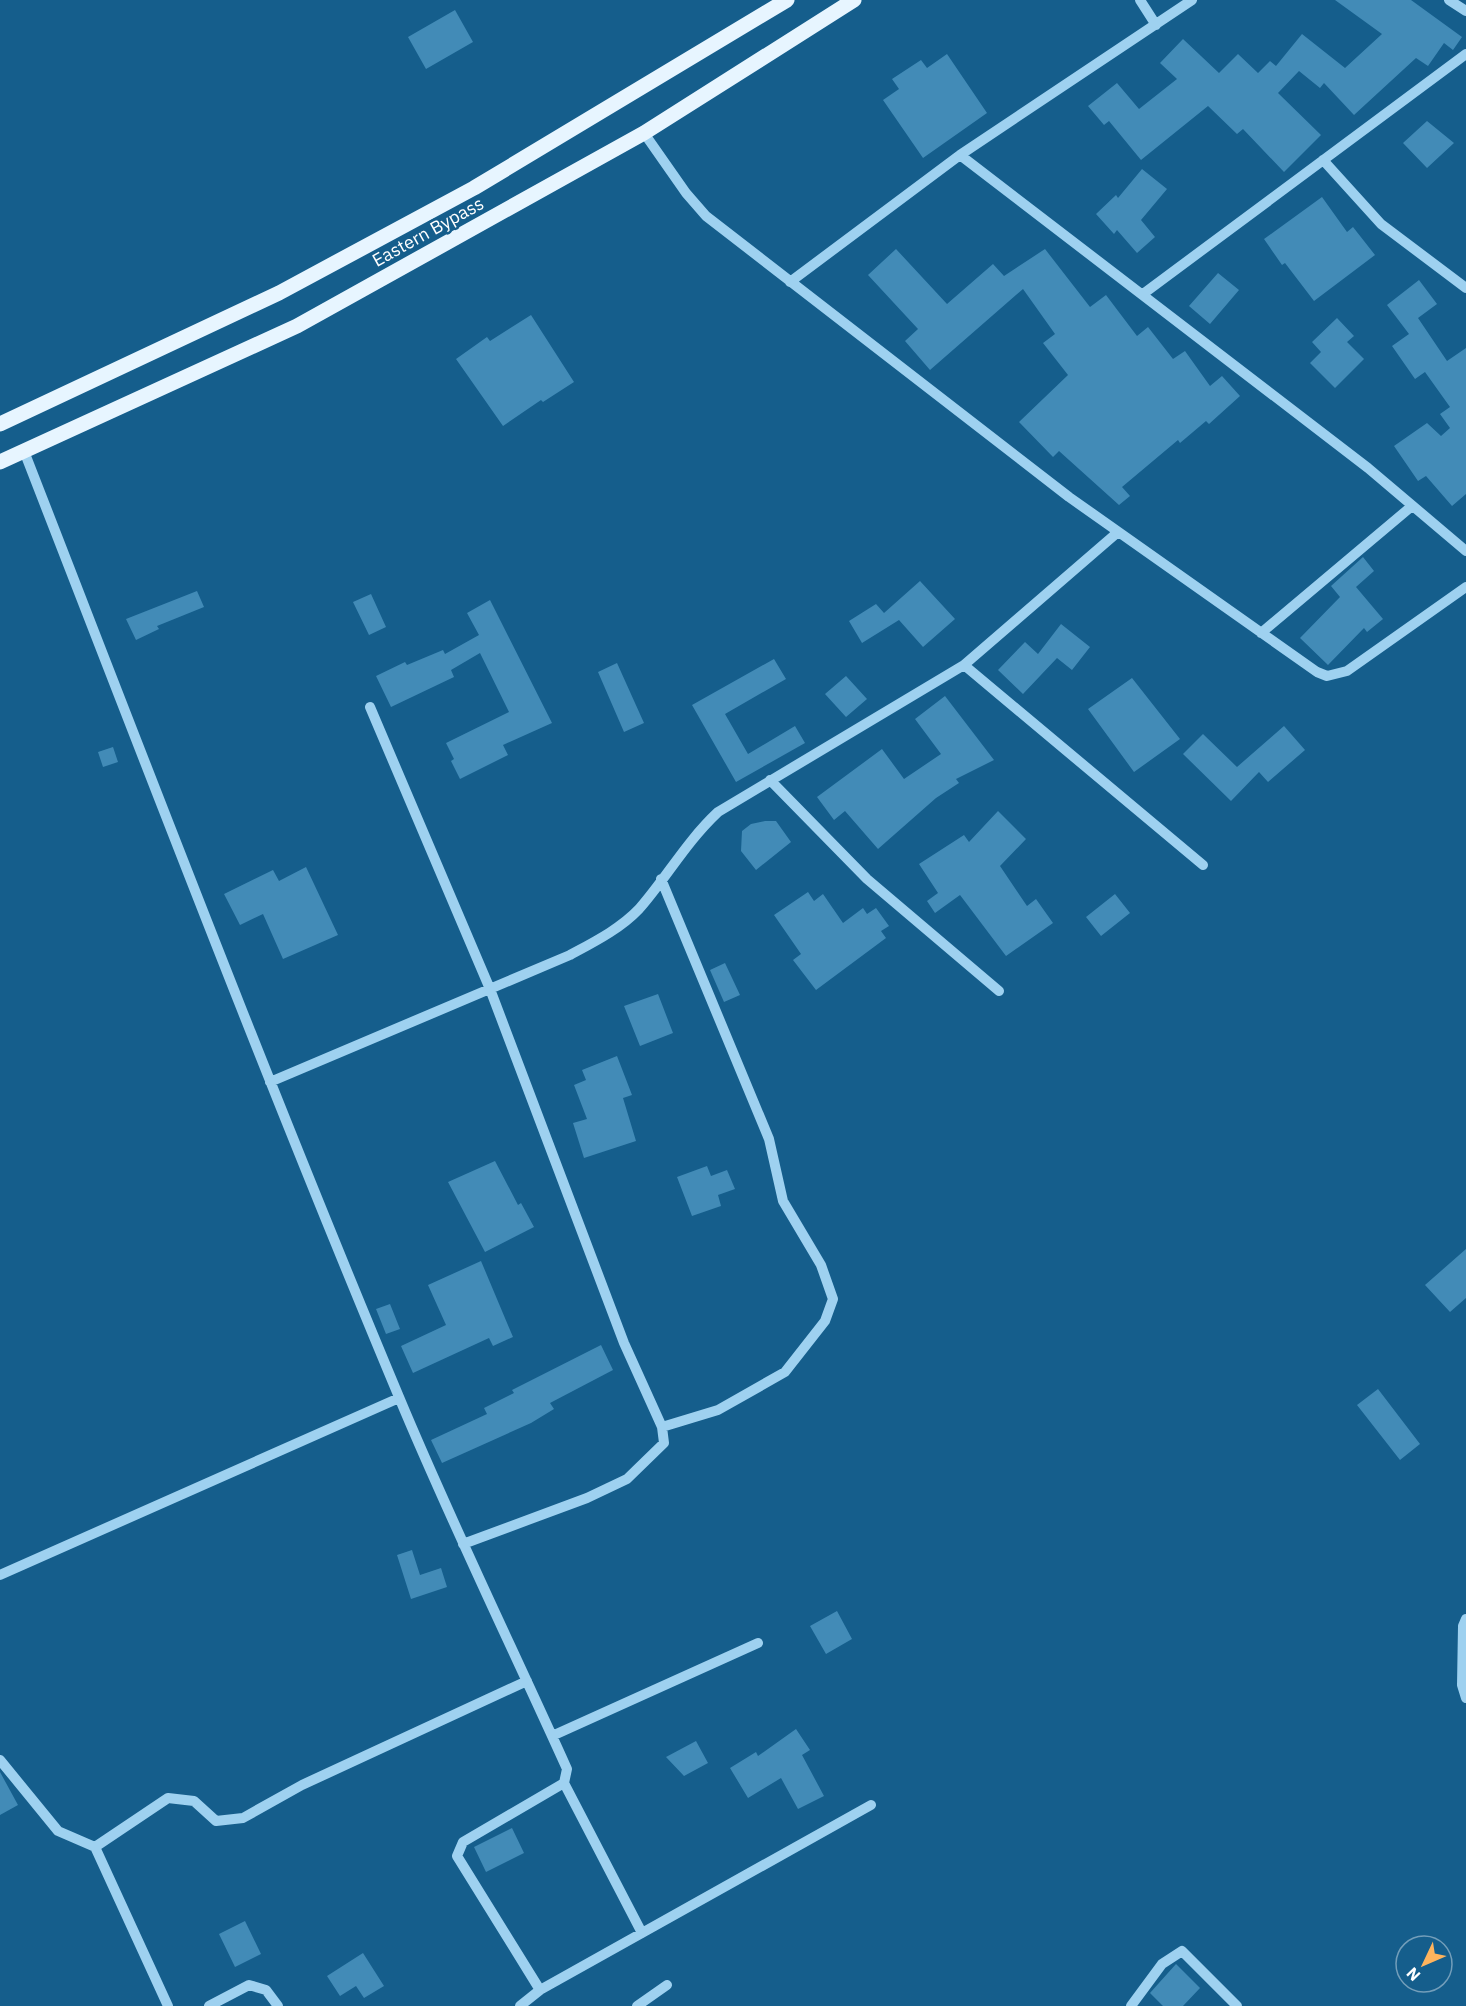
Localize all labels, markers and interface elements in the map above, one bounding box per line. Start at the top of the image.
street label: Eastern Bypass [368,191,488,272]
north arrow [1394,1934,1454,1994]
text: N [1402,1963,1424,1986]

